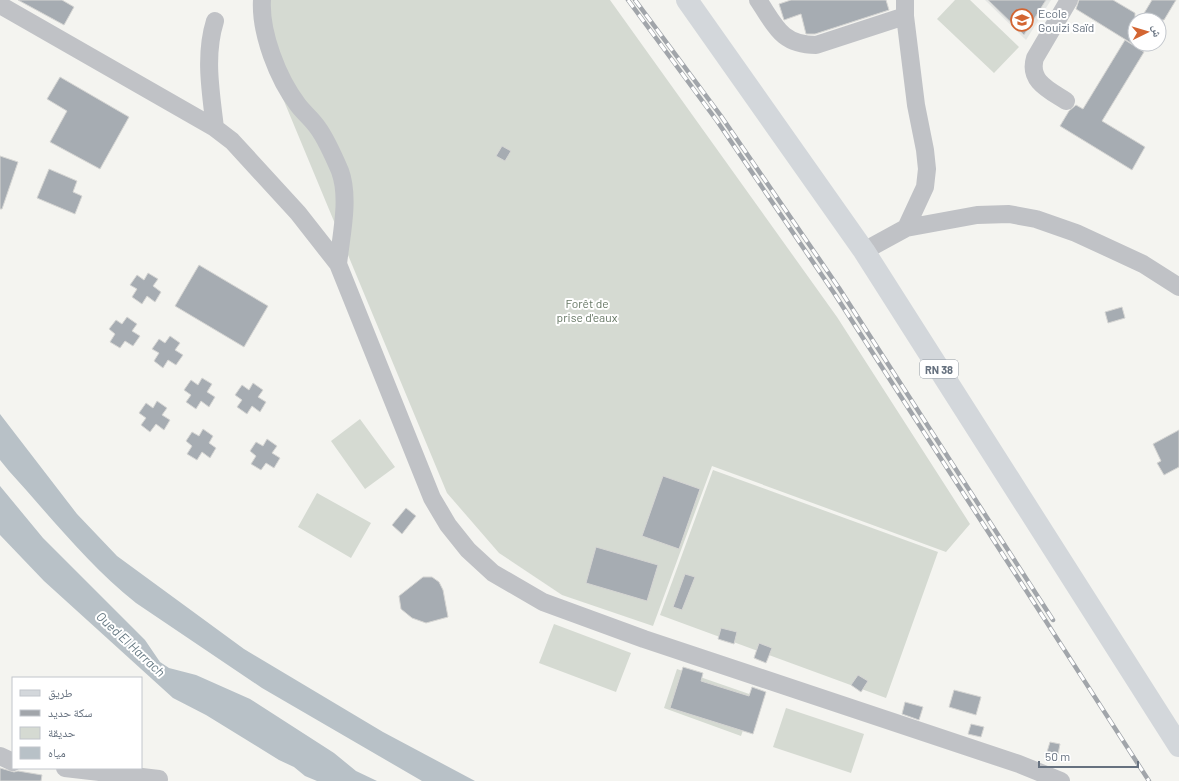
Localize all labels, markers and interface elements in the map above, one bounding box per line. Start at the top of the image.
place label: Ecole Gouizi Saïd [1038,6,1094,34]
school or university icon: Ecole Gouizi Saïd [1009,7,1035,33]
north arrow [1127,12,1167,52]
text: ش [1148,25,1164,38]
park label: Forêt de prise d'eaux [557,296,618,324]
road number: RN 38 [920,360,958,378]
water label: Oued El Harrach [93,608,169,680]
legend [12,677,142,769]
text: طريق [48,685,73,700]
text: سكة حديد [48,705,92,720]
text: حديقة [48,725,76,740]
scale bar [1039,743,1138,769]
text: مياه [48,745,66,760]
text: 50 m [1045,749,1070,763]

